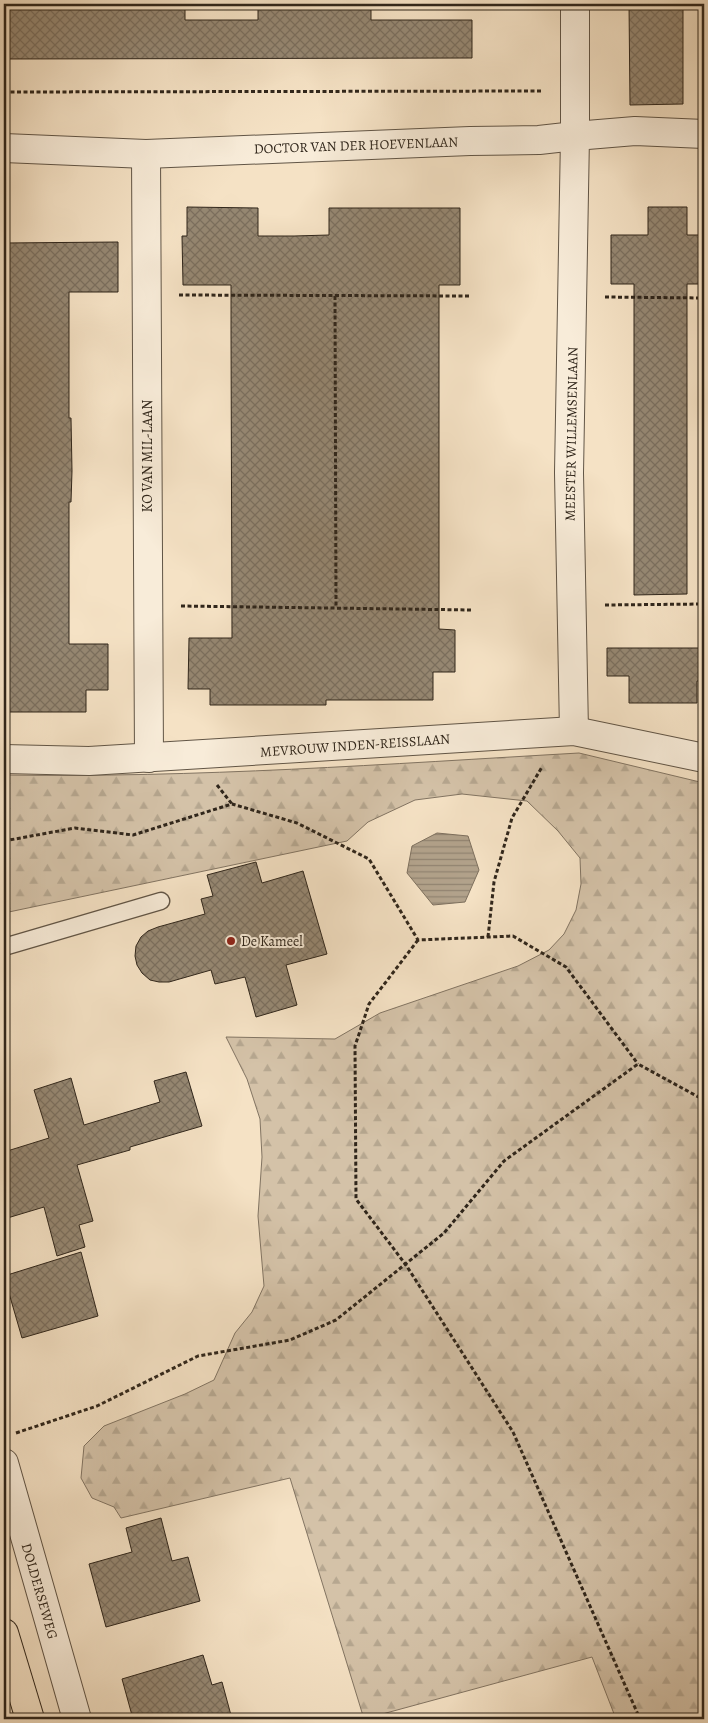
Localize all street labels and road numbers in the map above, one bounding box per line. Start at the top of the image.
street label: DOCTOR VAN DER HOEVENLAAN [254,132,459,159]
street label: MEESTER WILLEMSENLAAN [560,347,583,521]
street label: KO VAN MIL-LAAN [138,400,157,512]
street label: MEVROUW INDEN-REISSLAAN [259,729,451,762]
street label: DOLDERSEWEG [17,1541,62,1641]

